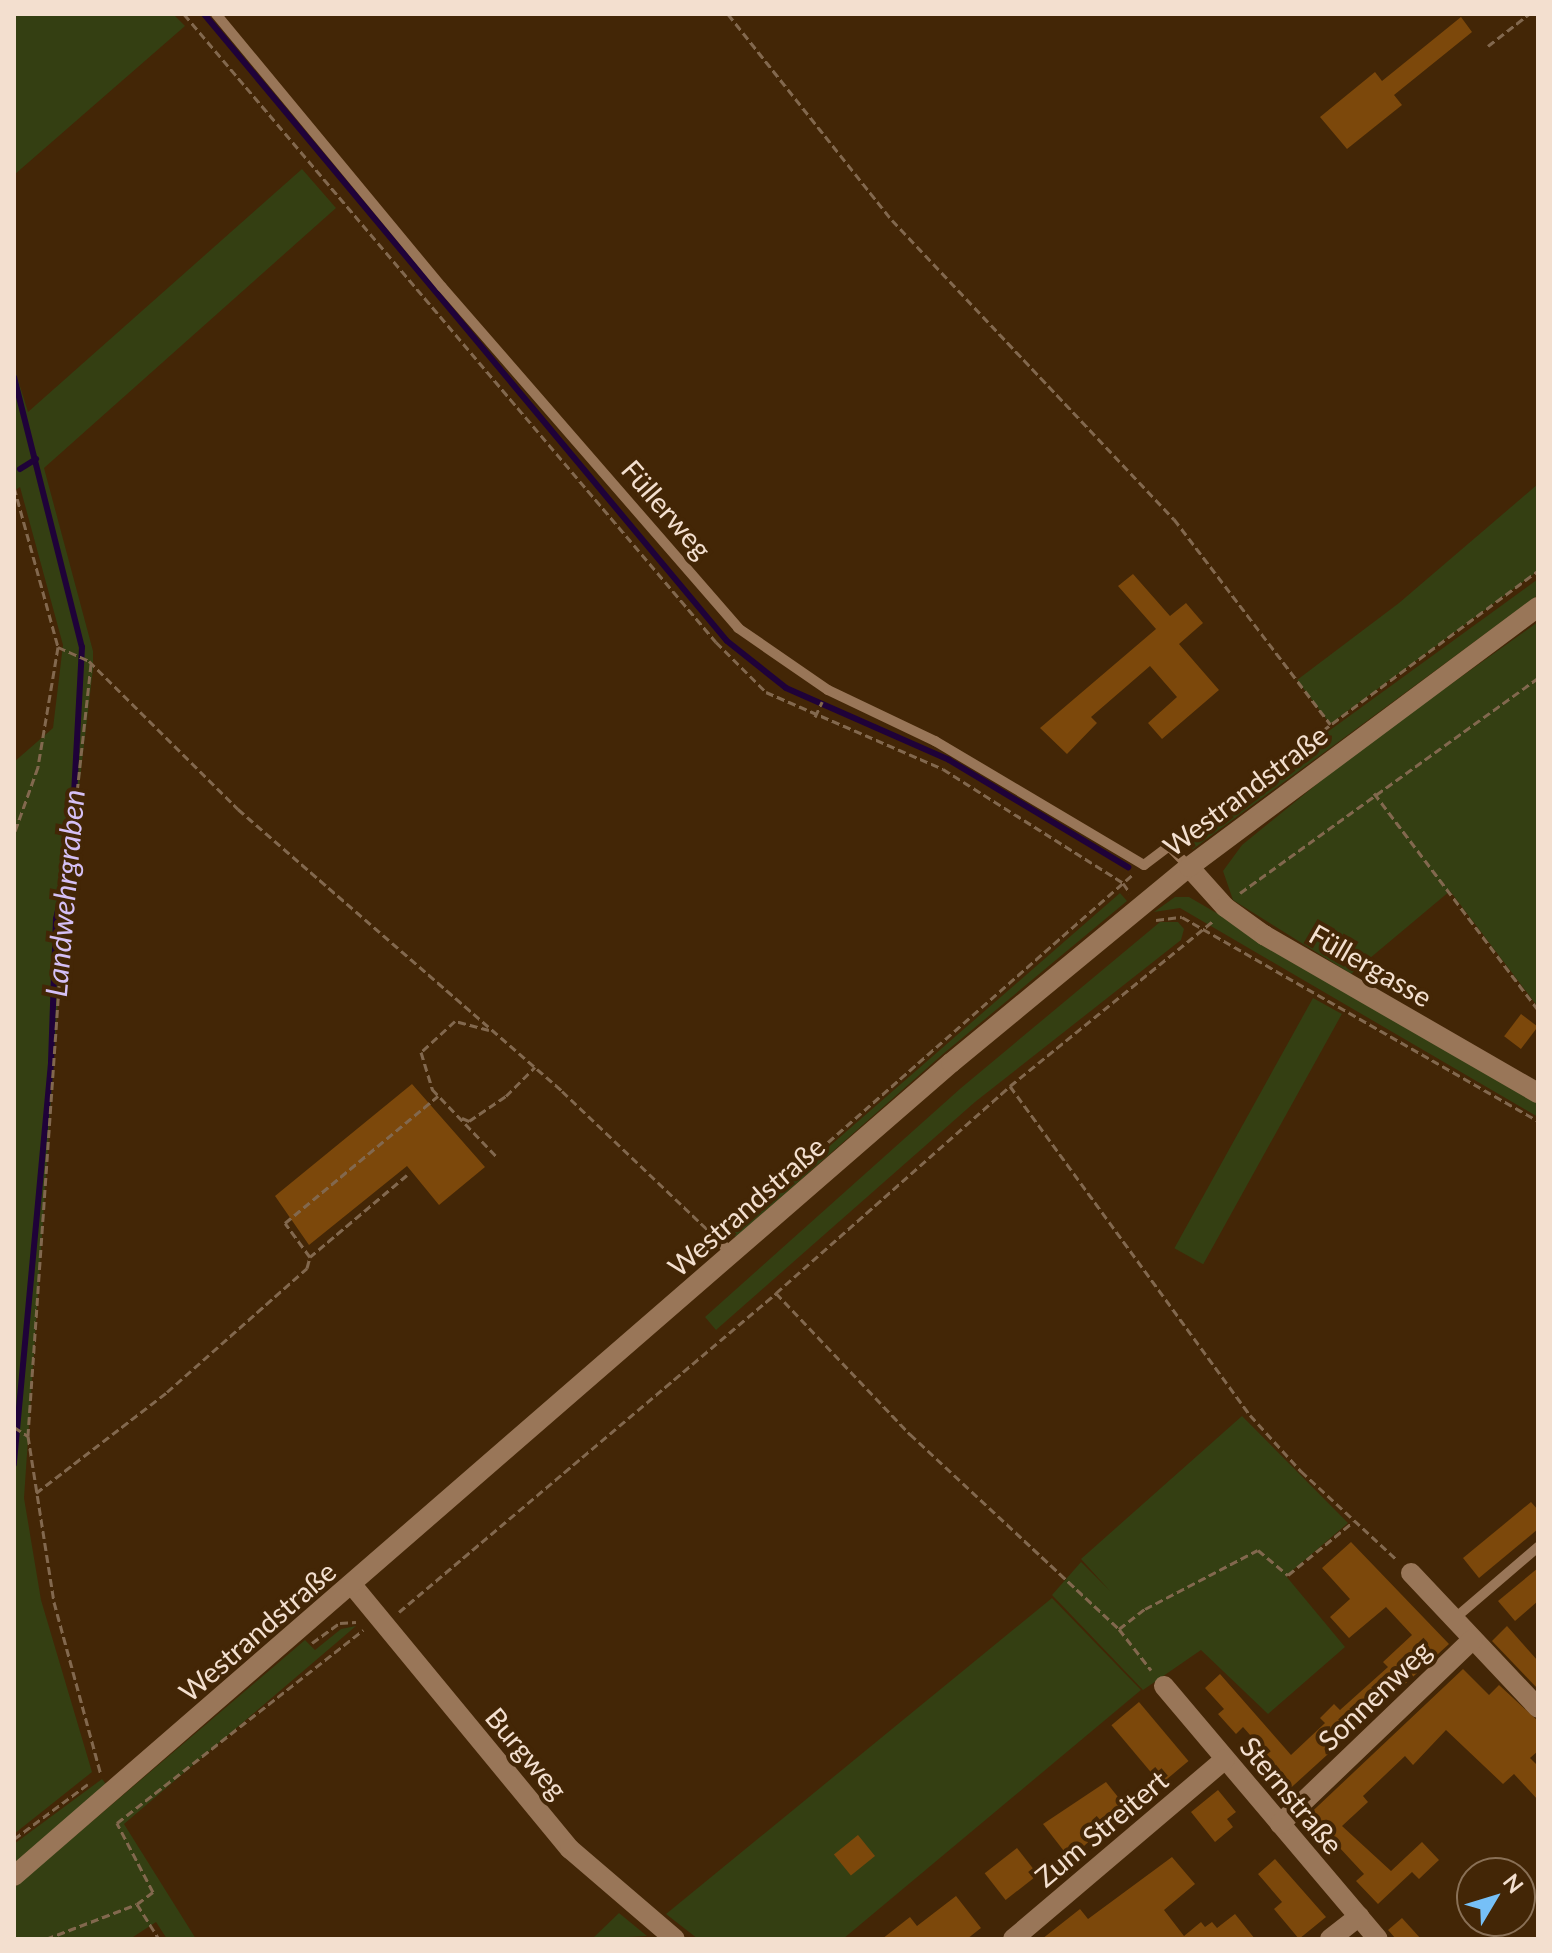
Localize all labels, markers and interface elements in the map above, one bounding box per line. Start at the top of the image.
street label: Füllerweg [615,453,719,565]
street label: Westrandstraße [1156,717,1334,863]
water label: Landwehrgraben [37,788,91,998]
street label: Füllergasse [1304,917,1438,1013]
street label: Westrandstraße [661,1129,831,1283]
street label: Westrandstraße [172,1554,342,1708]
street label: Sonnenweg [1311,1633,1437,1757]
street label: Burgweg [479,1700,575,1806]
street label: Sternstraße [1233,1730,1351,1860]
street label: Zum Streitert [1028,1763,1174,1893]
north arrow [1456,1857,1536,1937]
text: N [1498,1868,1530,1898]

